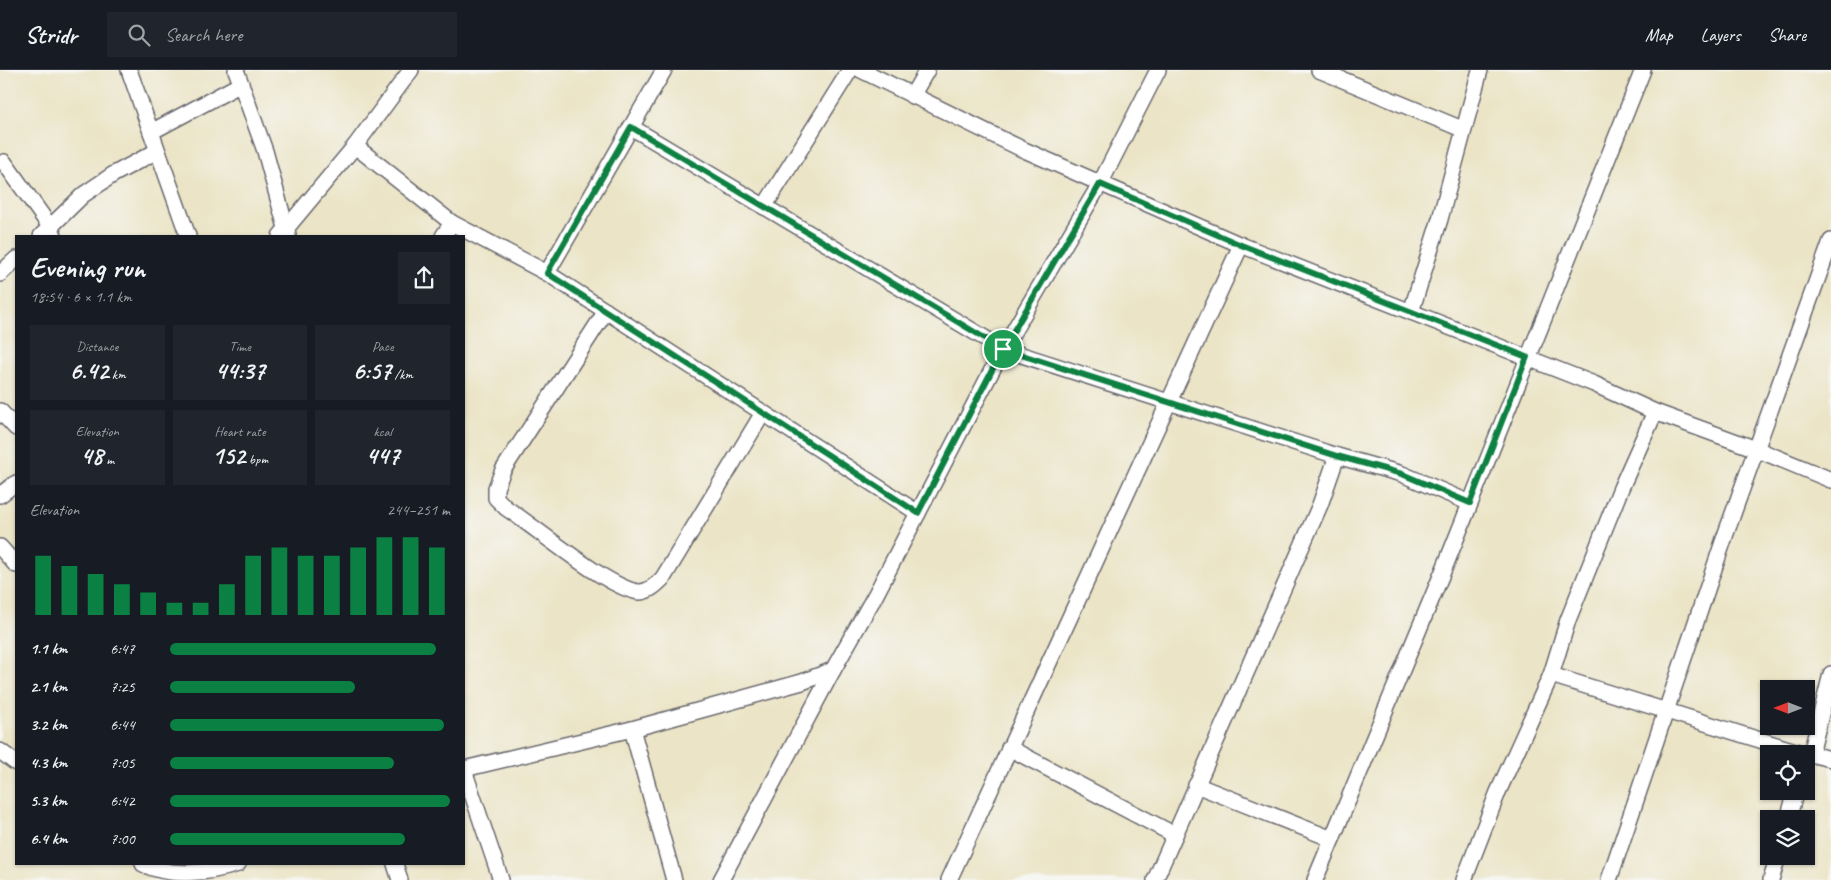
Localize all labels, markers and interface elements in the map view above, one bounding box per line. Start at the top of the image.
search box [107,12,457,57]
text: Stridr [25,20,77,50]
icon: search [125,21,153,49]
text: Search here [165,23,242,47]
text: Map [1645,24,1673,46]
text: Layers [1701,24,1740,46]
text: Share [1768,24,1806,46]
text: Evening run [30,250,145,285]
button: share [398,252,450,304]
text: 18:54 · 6 × 1.1 km [30,287,132,307]
pin [982,328,1024,370]
icon: arrive [989,335,1017,363]
text: Distance [76,338,118,355]
text: Time [229,338,251,355]
text: Pace [372,338,393,355]
text: 6.42 [69,355,108,387]
text: 44:37 [215,355,265,387]
text: 6:57 [352,355,391,387]
text: km [108,366,125,383]
text: /km [391,366,413,383]
text: Elevation [76,423,119,440]
text: Heart rate [214,423,266,440]
text: kcal [373,423,392,440]
text: 48 [80,440,103,472]
text: 152 [212,440,245,472]
text: 447 [366,440,399,472]
text: m [103,451,114,468]
text: bpm [245,451,268,468]
text: Elevation [30,500,79,520]
text: 244–251 m [387,500,450,520]
text: 1.1 km [30,639,67,659]
text: 6:47 [110,639,135,659]
text: 2.1 km [30,677,67,697]
text: 7:25 [110,677,135,697]
north arrow [1760,680,1815,735]
map controls [1760,680,1815,865]
text: 3.2 km [30,715,67,735]
text: 6:44 [110,715,135,735]
button: locate [1760,745,1815,800]
text: 4.3 km [30,753,67,773]
text: 7:05 [110,753,135,773]
text: 5.3 km [30,791,67,811]
text: 6:42 [110,791,135,811]
button: layers [1760,810,1815,865]
text: 6.4 km [30,829,68,849]
text: 7:00 [110,829,135,849]

